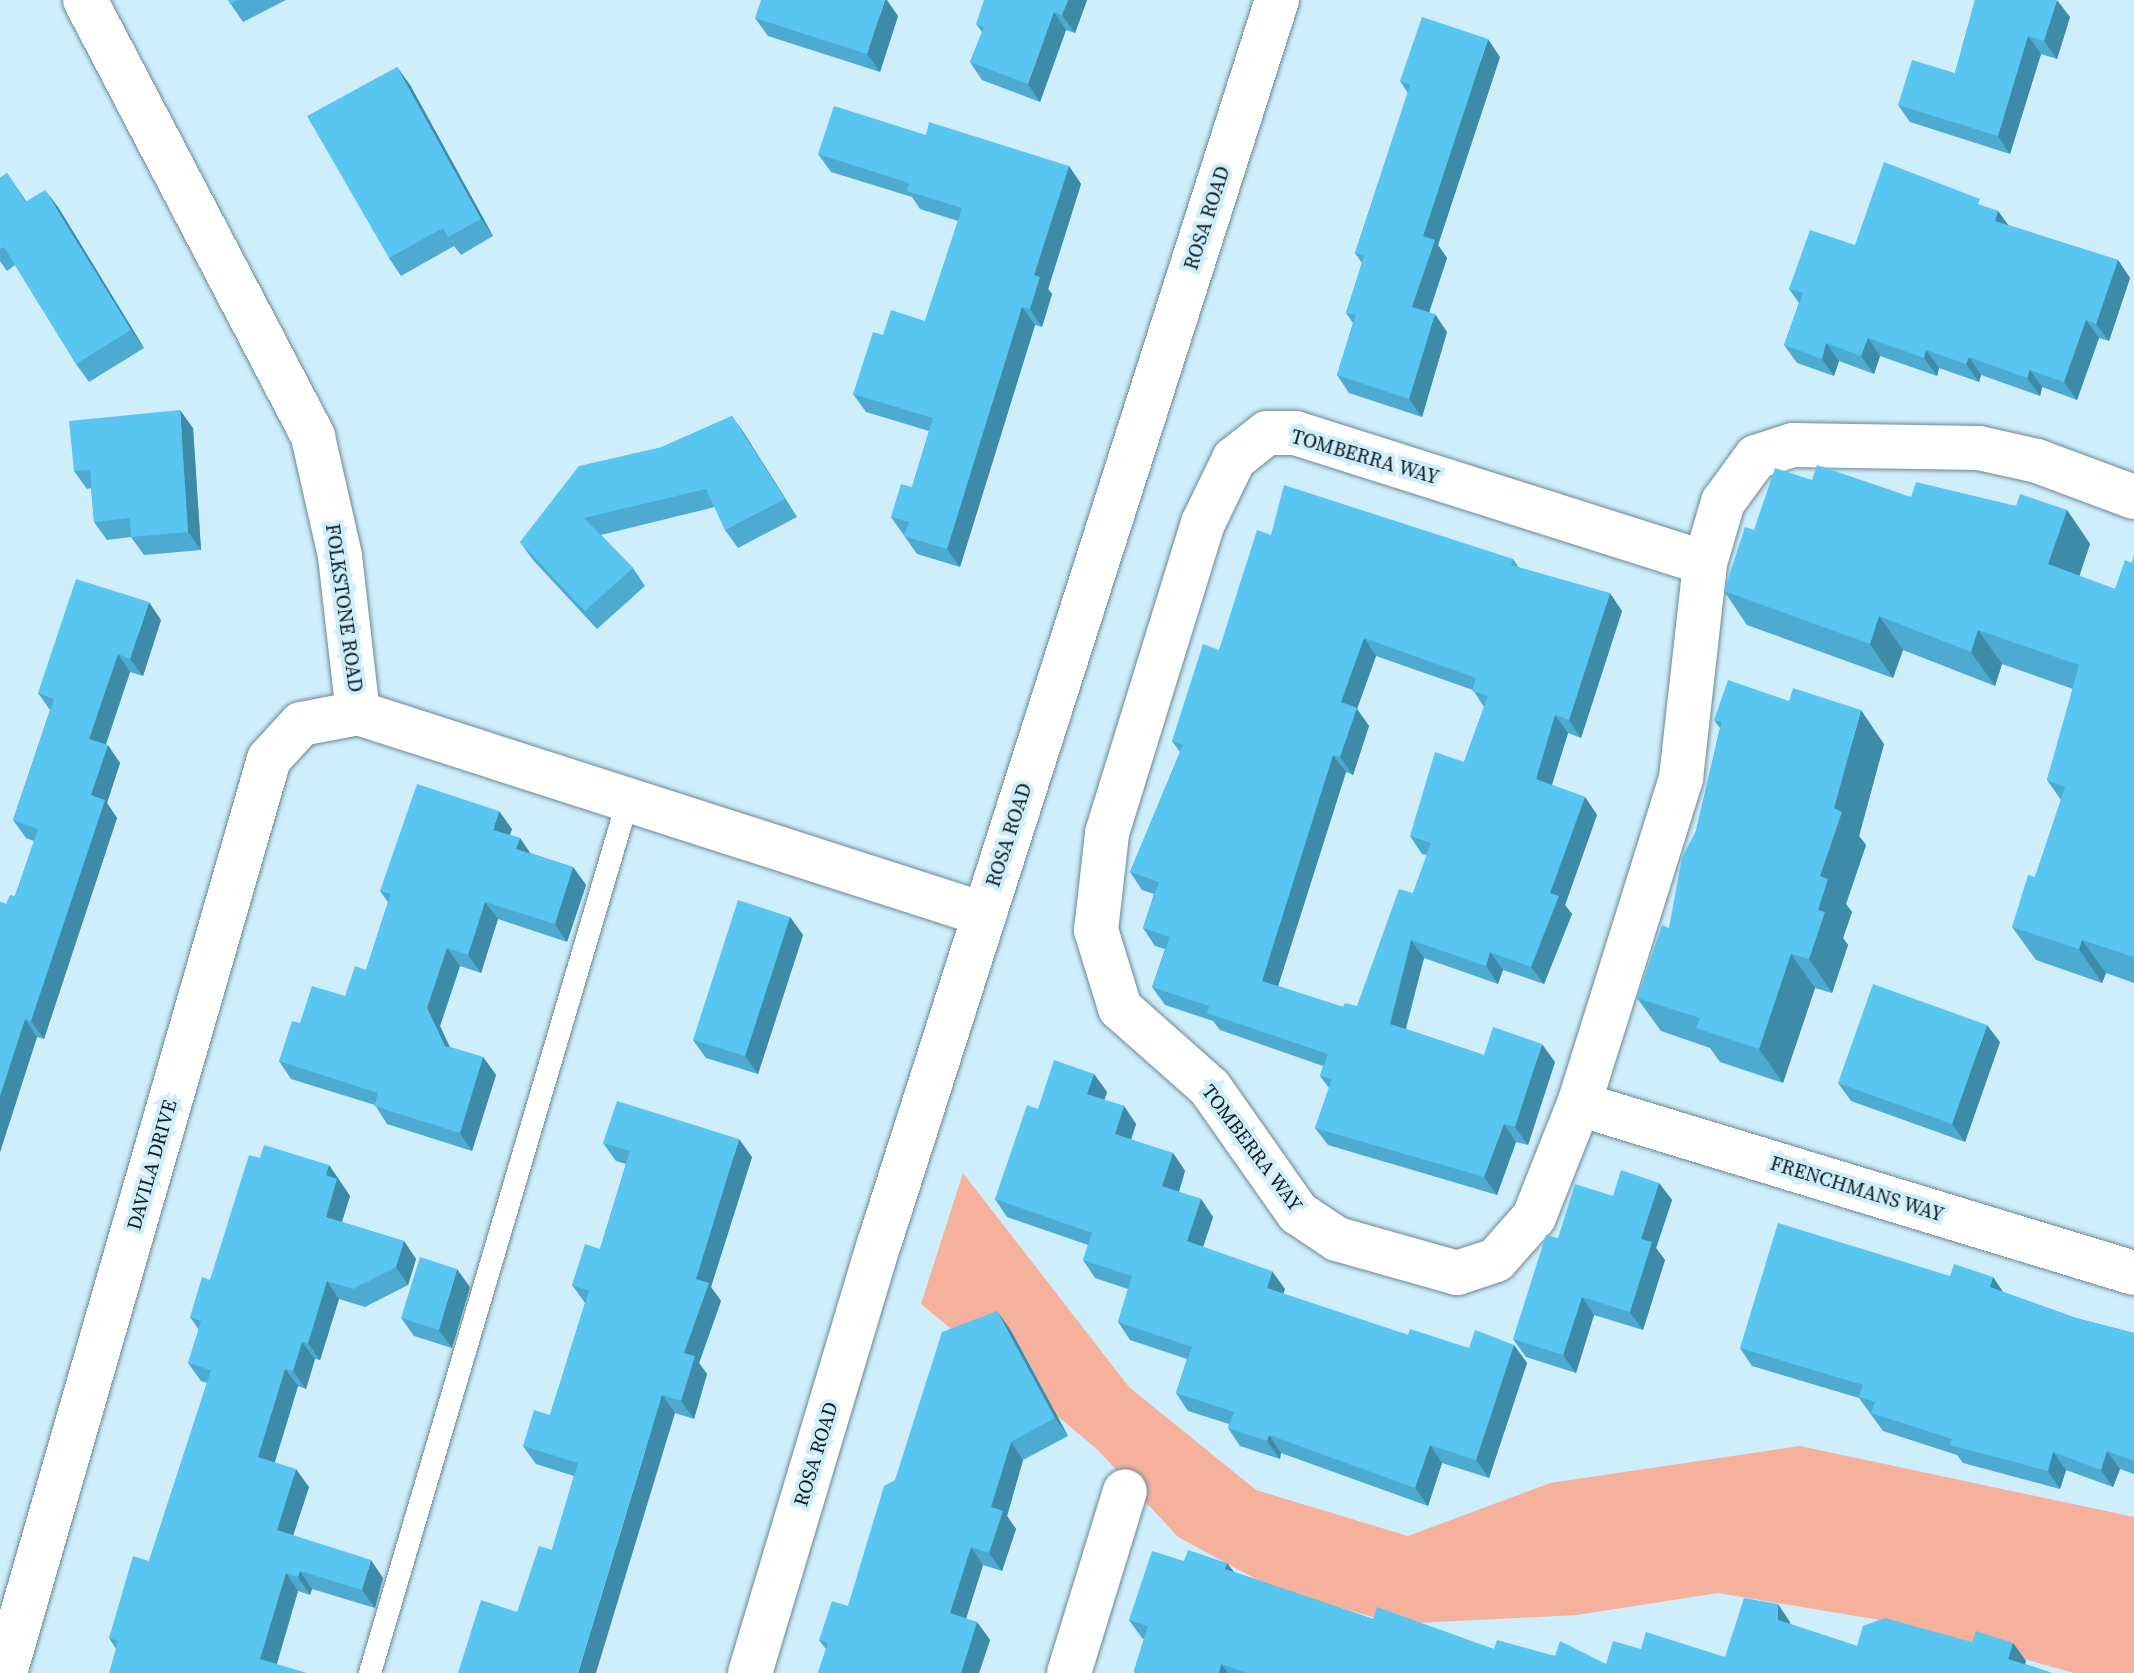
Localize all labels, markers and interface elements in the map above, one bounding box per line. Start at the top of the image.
street label: ROSA ROAD [1179,163,1235,273]
street label: TOMBERRA WAY [1288,424,1442,490]
street label: FOLKSTONE ROAD [320,522,368,694]
street label: ROSA ROAD [981,780,1037,890]
street label: TOMBERRA WAY [1196,1080,1308,1216]
street label: DAVILA DRIVE [122,1097,182,1233]
street label: FRENCHMANS WAY [1767,1151,1947,1227]
street label: ROSA ROAD [789,1399,843,1509]

